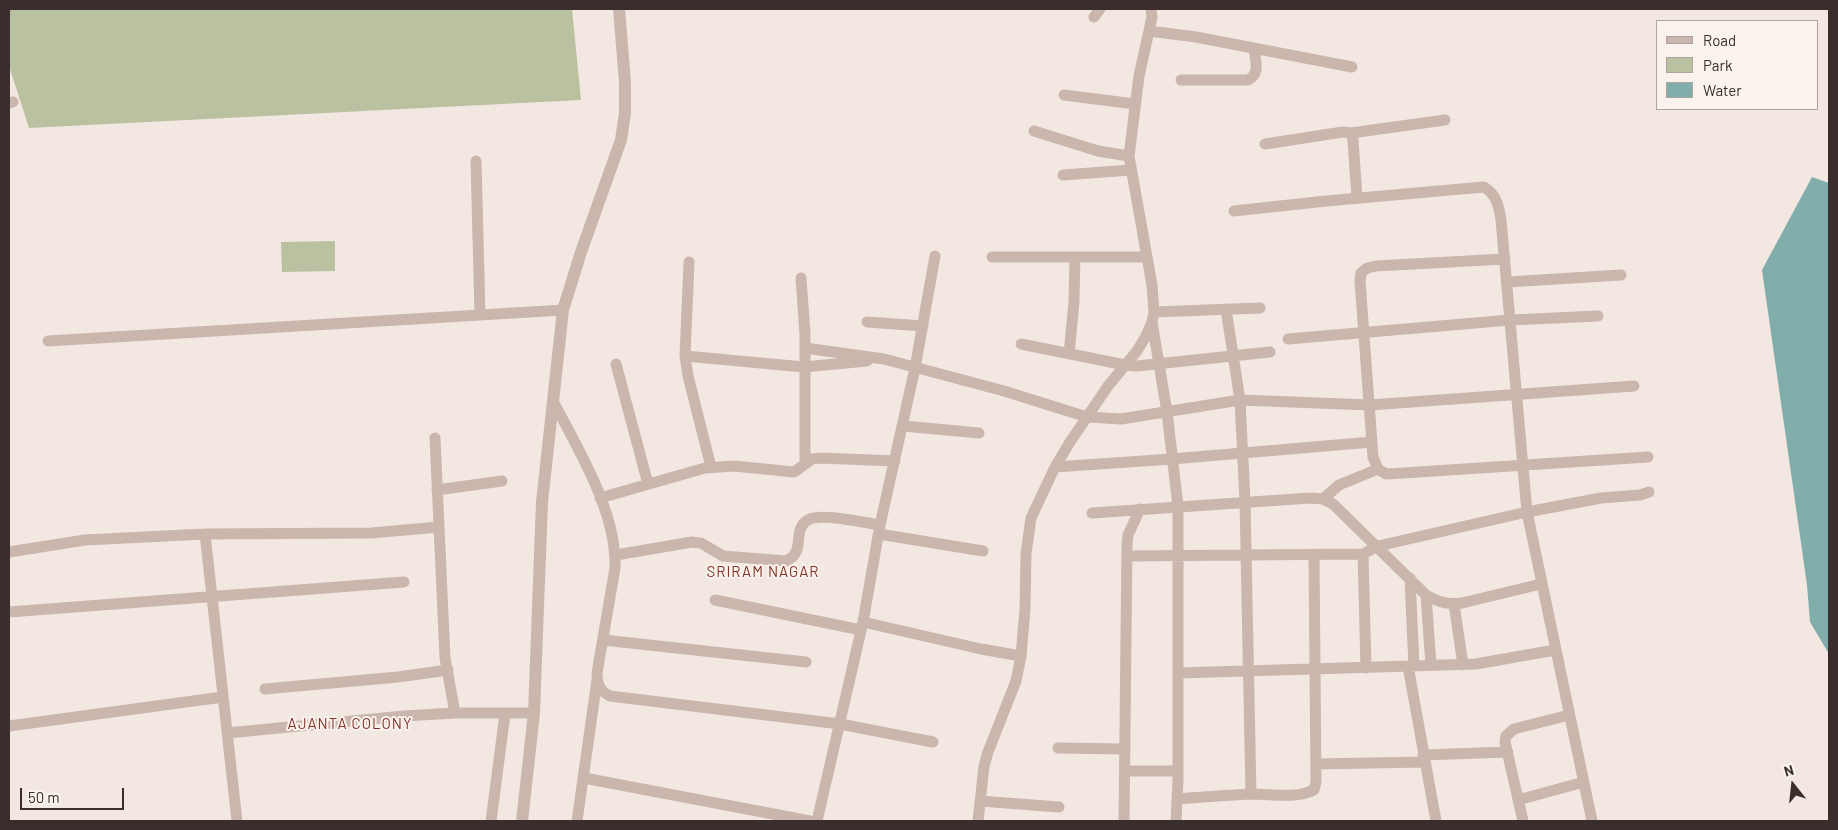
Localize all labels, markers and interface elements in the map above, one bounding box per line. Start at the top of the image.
legend [1656,20,1818,110]
text: Road [1703,31,1736,49]
text: Park [1703,56,1732,74]
text: Water [1703,81,1742,99]
district label: SRIRAM NAGAR [705,563,821,581]
district label: AJANTA COLONY [286,715,414,733]
north arrow [1768,760,1818,810]
text: N [1782,761,1796,780]
scale bar [22,778,126,810]
text: 50 m [28,788,60,806]

